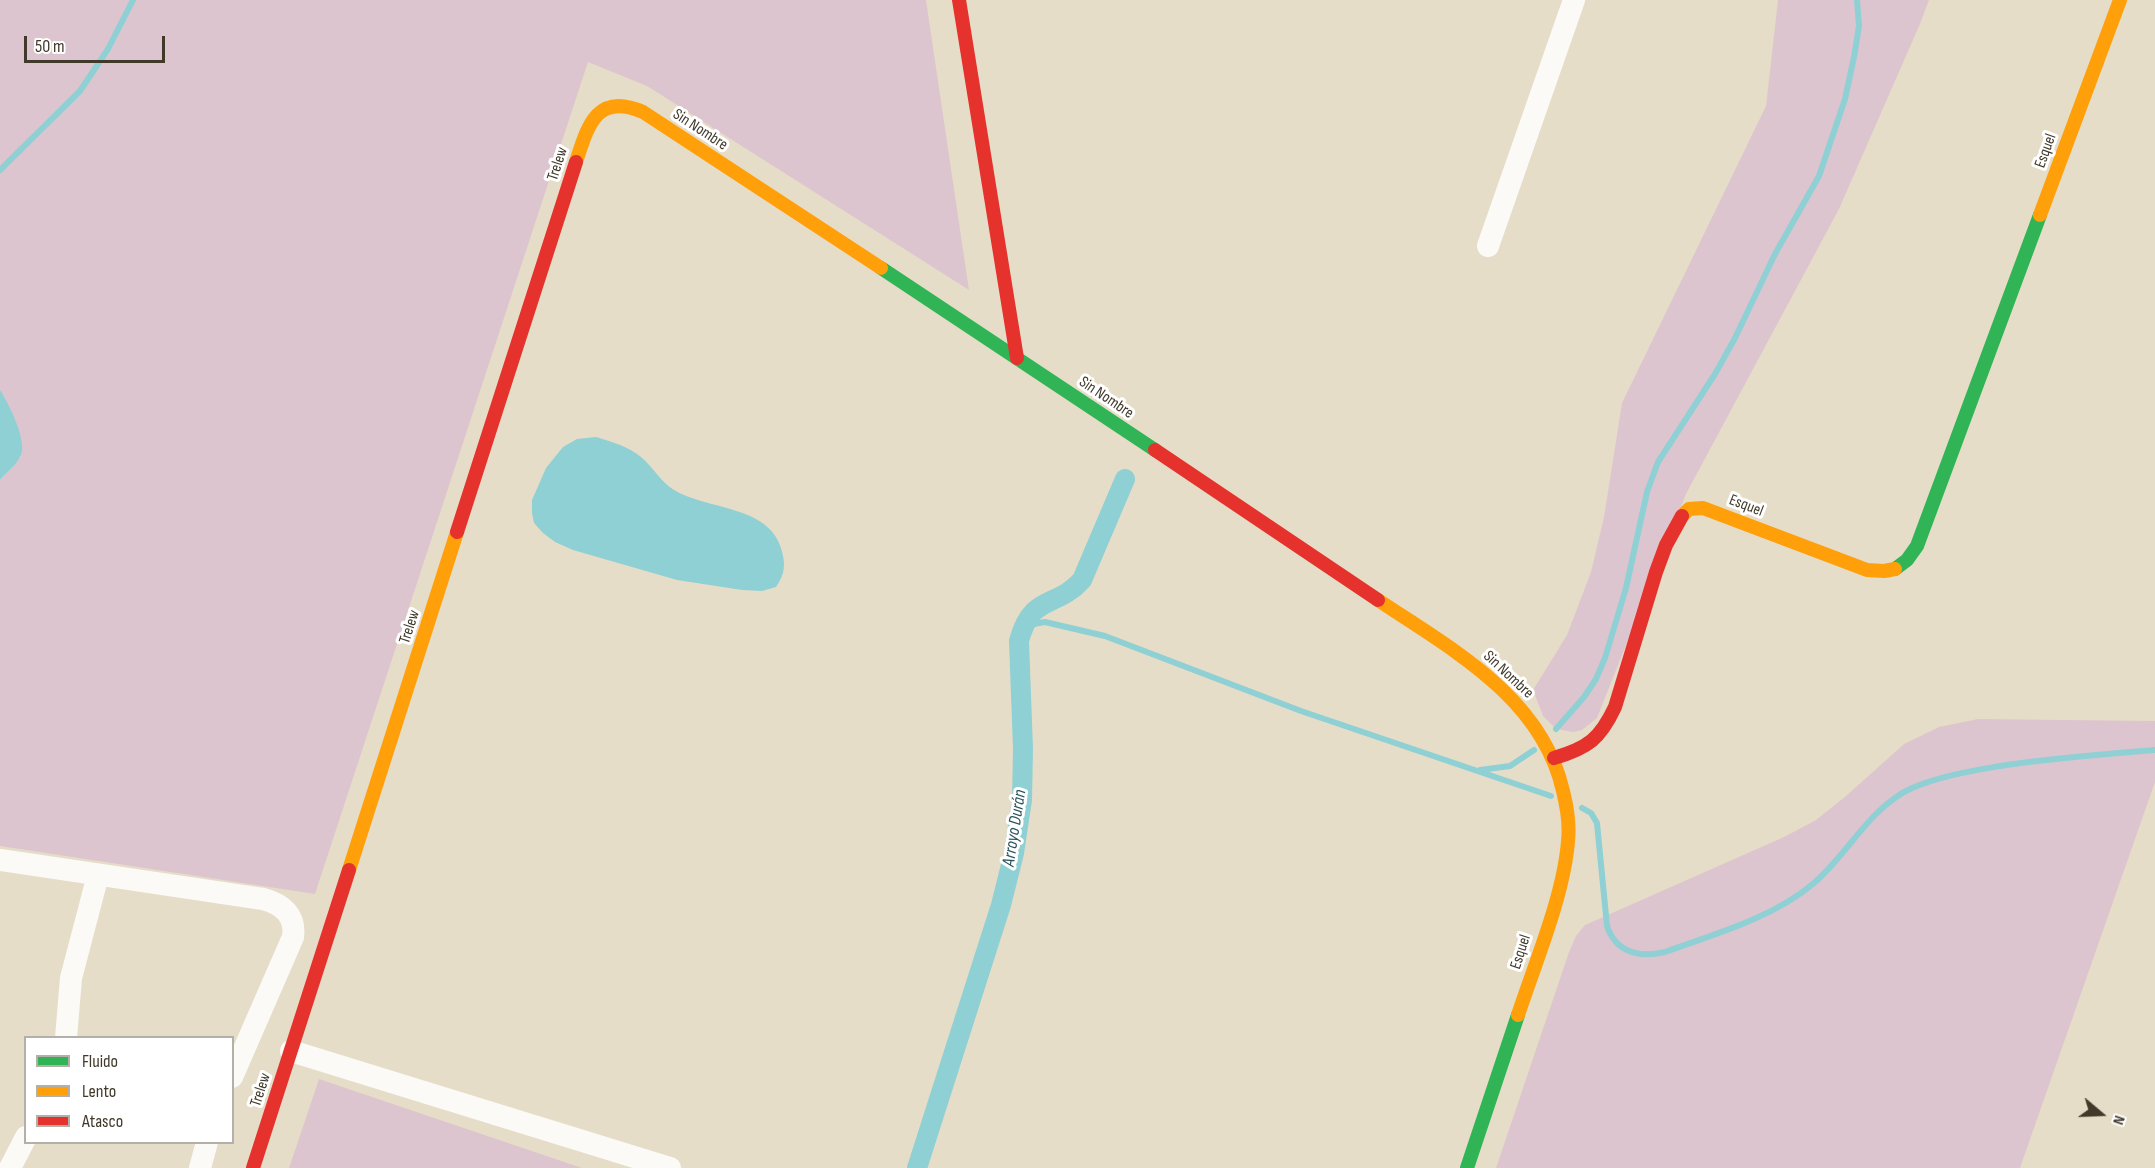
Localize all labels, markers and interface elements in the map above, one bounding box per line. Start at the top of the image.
scale bar [27,24,168,62]
text: 50 m [35,36,65,57]
street label: Sin Nombre [669,105,731,155]
street label: Esquel [2031,131,2061,171]
street label: Trelew [544,145,572,183]
street label: Sin Nombre [1075,373,1137,423]
street label: Esquel [1726,491,1766,521]
street label: Trelew [396,608,424,646]
street label: Sin Nombre [1479,647,1537,703]
water label: Arroyo Durán [998,788,1032,868]
street label: Esquel [1506,932,1536,972]
legend [24,1036,234,1144]
text: Fluido [82,1051,118,1072]
street label: Trelew [247,1071,275,1109]
text: Lento [82,1081,116,1102]
north arrow [2071,1084,2131,1144]
text: Atasco [82,1111,123,1132]
text: N [2108,1113,2129,1127]

